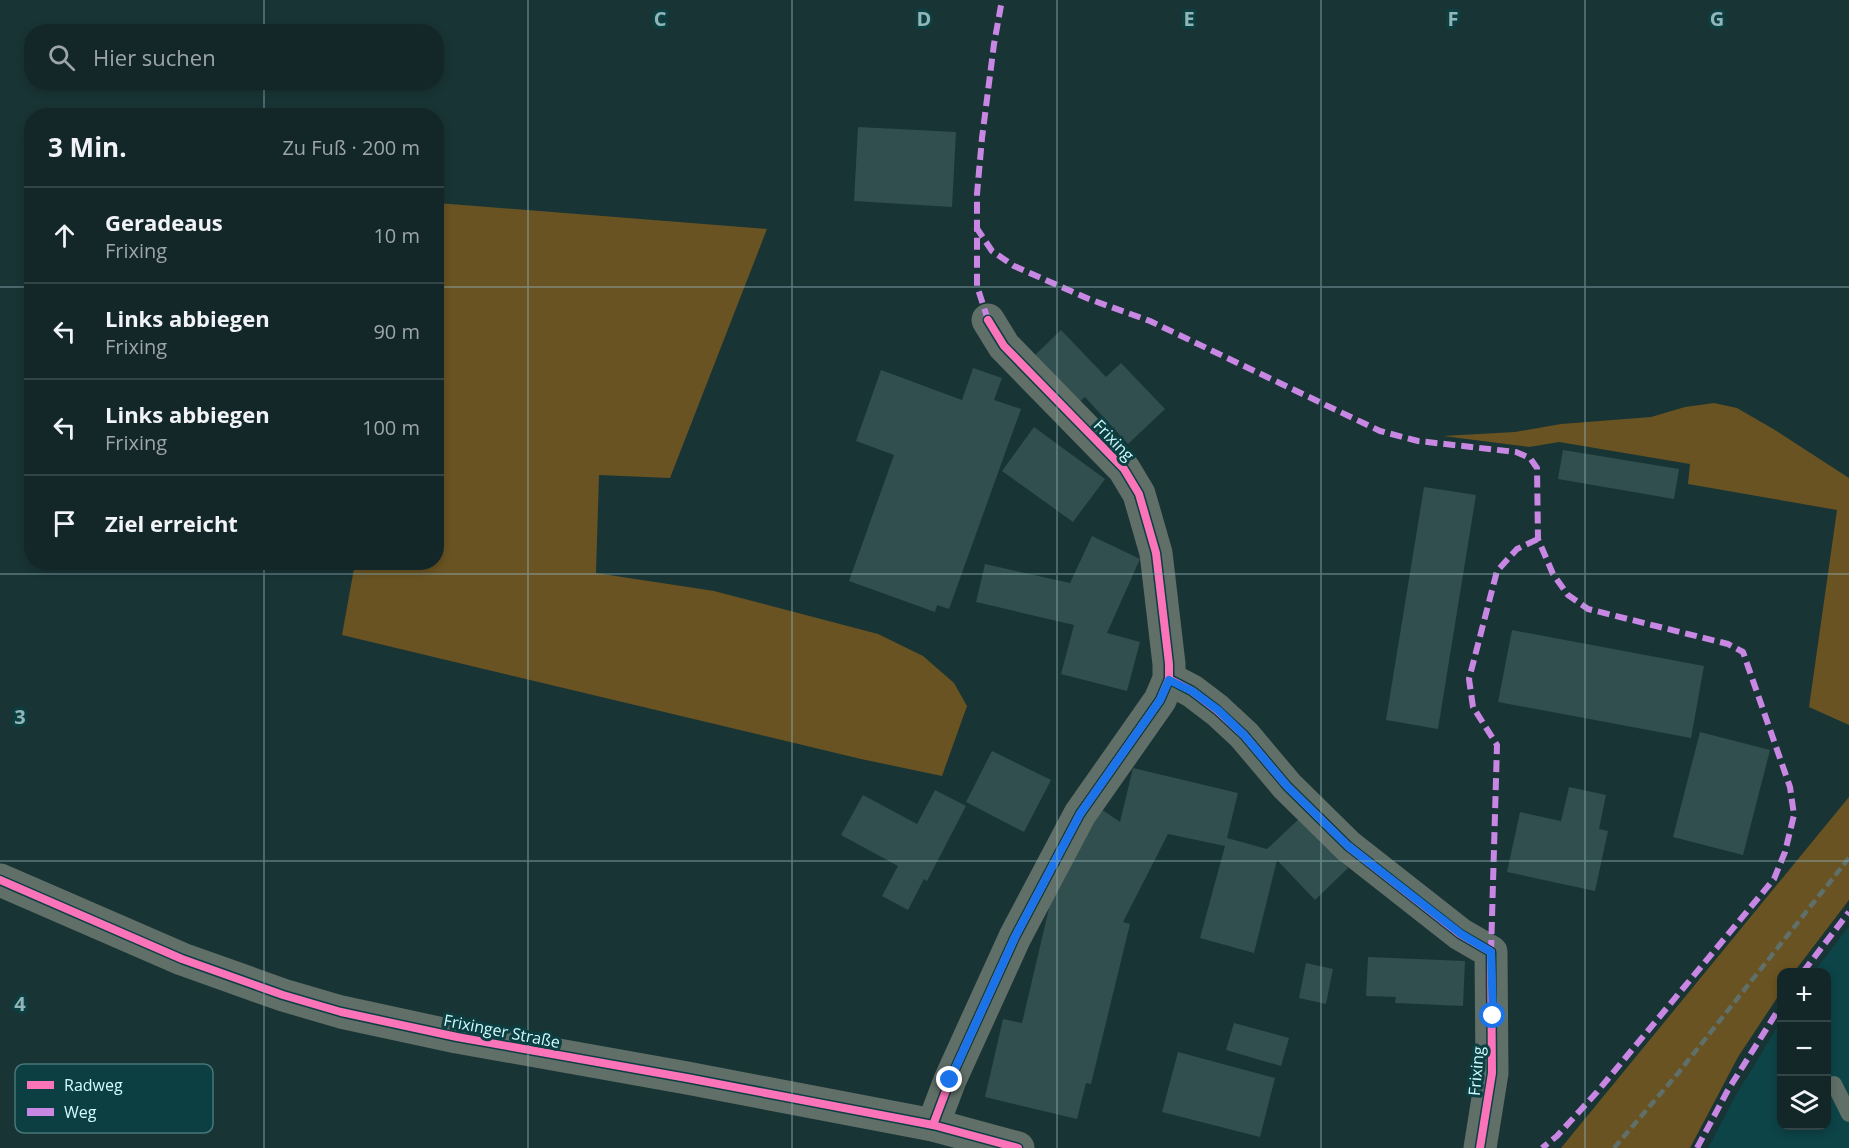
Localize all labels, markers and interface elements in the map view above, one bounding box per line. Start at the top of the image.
text: C [654,5,667,32]
text: D [917,5,931,32]
text: E [1183,5,1195,32]
text: F [1448,5,1458,32]
text: G [1710,5,1724,32]
search box [24,24,444,90]
icon: search [45,41,78,74]
text: Hier suchen [93,42,216,72]
text: 3 Min. [48,129,127,165]
text: Zu Fuß · 200 m [282,134,420,161]
text: Geradeaus [105,207,223,237]
icon: ahead [48,219,81,252]
text: 10 m [373,222,420,249]
text: Frixing [105,237,167,264]
text: Links abbiegen [105,303,270,333]
icon: left [48,315,81,348]
text: 90 m [373,318,420,345]
text: Frixing [105,333,167,360]
text: Links abbiegen [105,399,270,429]
icon: left [48,411,81,444]
text: 100 m [362,414,420,441]
street label: Frixing [1089,414,1139,466]
text: Frixing [105,429,167,456]
icon: arrive [48,507,81,540]
text: Ziel erreicht [105,508,238,538]
text: 3 [14,703,26,730]
map controls [1777,968,1831,1130]
button: + [1777,968,1831,1022]
text: 4 [14,990,26,1017]
route start [1479,1002,1505,1028]
street label: Frixinger Straße [442,1009,562,1053]
button: − [1777,1022,1831,1076]
street label: Frixing [1463,1045,1489,1097]
legend [15,1064,213,1133]
route end [936,1066,962,1092]
text: Radweg [64,1074,123,1096]
button: layers [1777,1076,1831,1130]
text: Weg [64,1101,97,1123]

